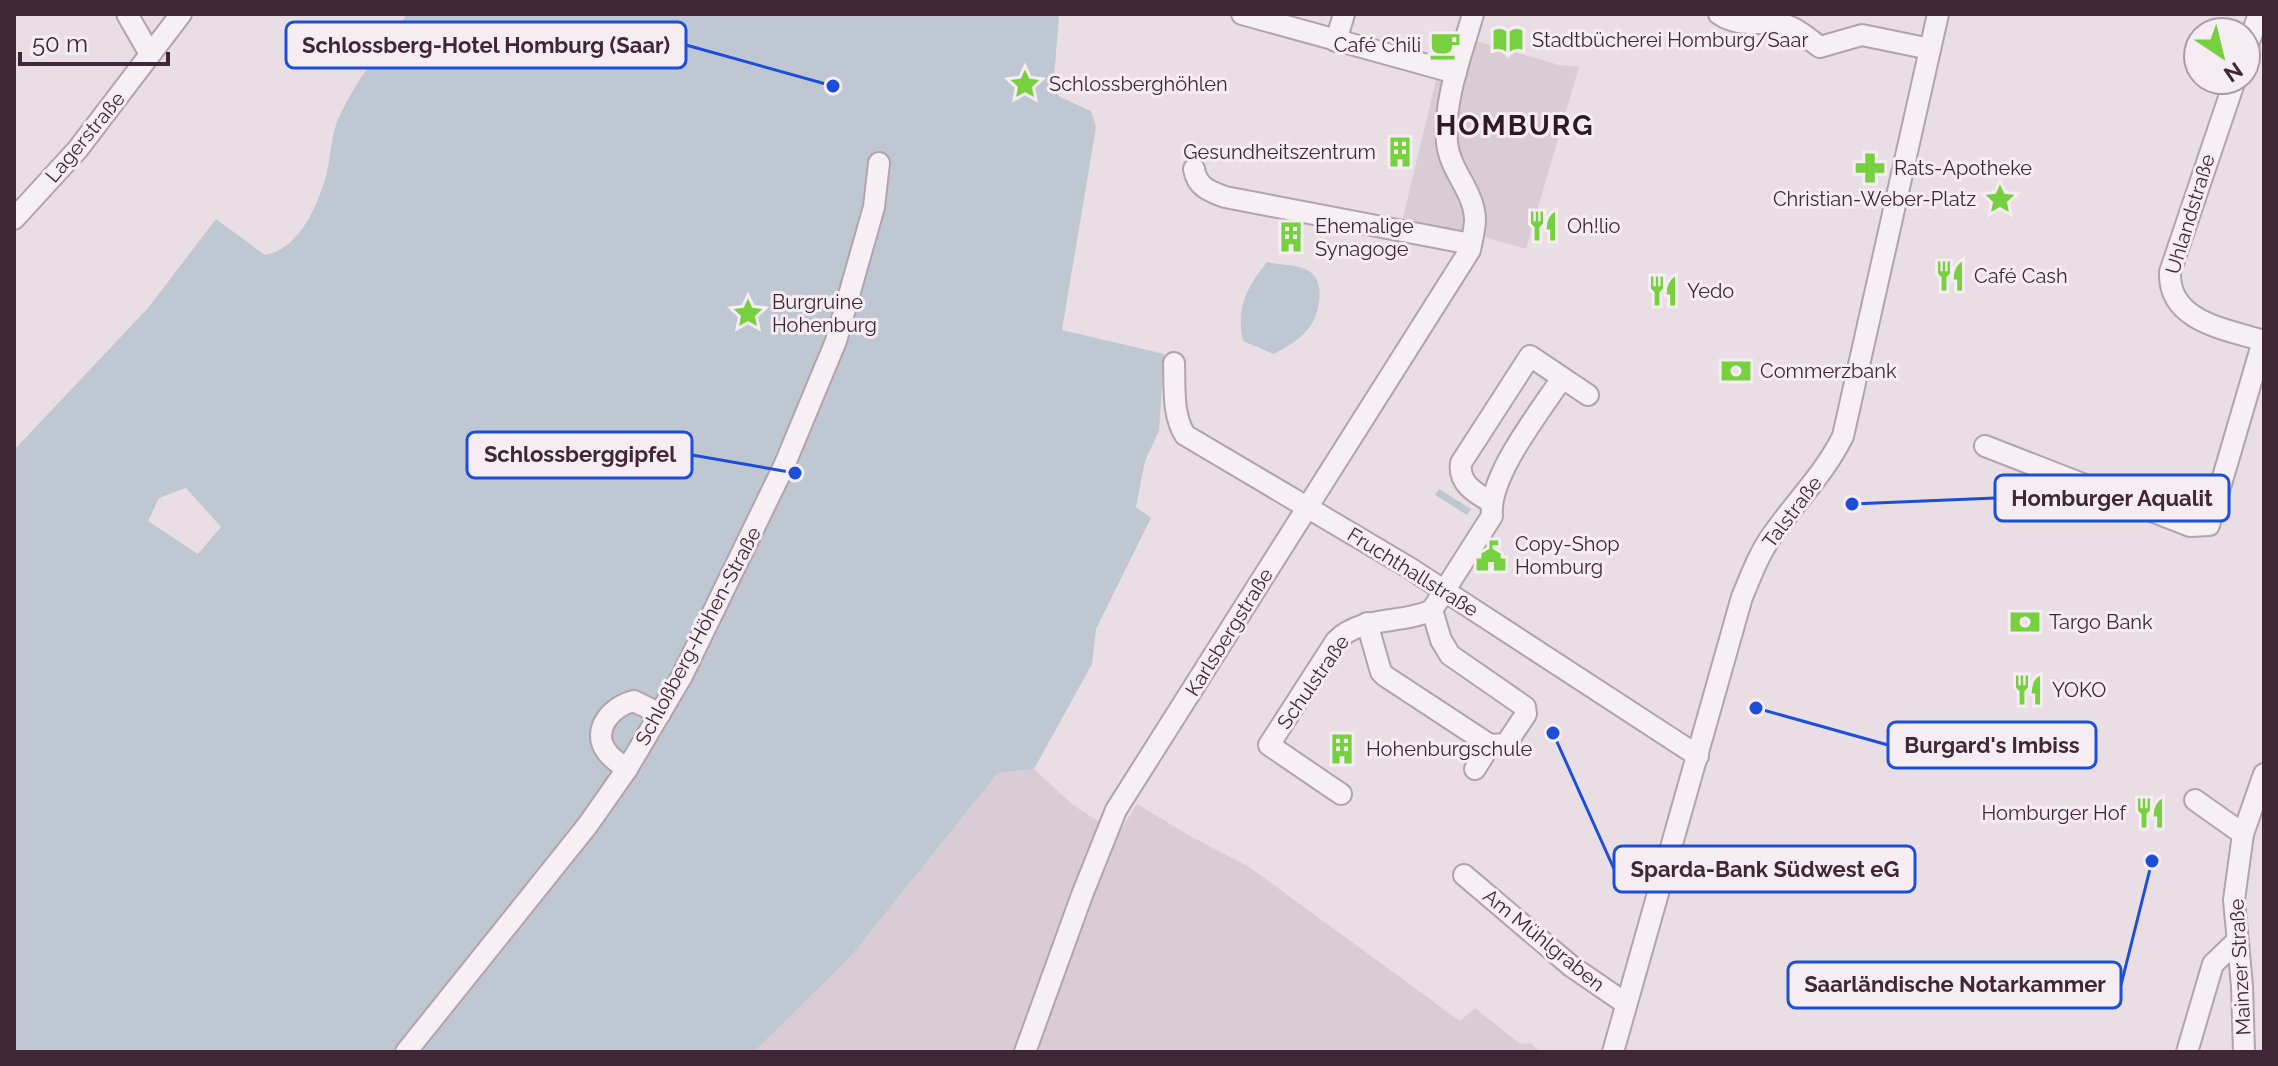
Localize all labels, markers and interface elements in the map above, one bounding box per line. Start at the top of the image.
scale bar [20,16,168,66]
north arrow [2182,16,2262,96]
callout: Schlossberg-Hotel Homburg (Saar) [286,22,686,68]
library icon: Stadtbücherei Homburg/Saar [1491,23,1525,57]
cafe icon: Café Chili [1428,28,1462,62]
place label: Stadtbücherei Homburg/Saar [1532,28,1808,52]
text: 50 m [32,29,88,58]
text: Schlossberg-Hotel Homburg (Saar) [302,32,670,58]
place label: Café Chili [1334,33,1421,57]
text: N [2219,57,2248,88]
place icon: Schlossberghöhlen [1008,67,1042,101]
place label: Schlossberghöhlen [1049,72,1228,96]
street label: Lagerstraße [40,87,130,187]
district label: HOMBURG [1435,109,1595,142]
building icon: Gesundheitszentrum [1383,135,1417,169]
place label: Gesundheitszentrum [1183,140,1376,164]
pharmacy icon: Rats-Apotheke [1853,151,1887,185]
street label: Uhlandstraße [2160,151,2220,277]
place label: Rats-Apotheke [1894,156,2032,180]
place icon: Christian-Weber-Platz [1983,182,2017,216]
place label: Christian-Weber-Platz [1773,187,1976,211]
restaurant icon: Oh!lio [1526,209,1560,243]
place label: Ehemalige Synagoge [1315,214,1414,261]
place label: Oh!lio [1567,214,1621,238]
building icon: Ehemalige Synagoge [1274,220,1308,254]
restaurant icon: Café Cash [1933,259,1967,293]
place label: Café Cash [1974,264,2068,288]
restaurant icon: Yedo [1646,274,1680,308]
place label: Yedo [1687,279,1734,303]
place label: Burgruine Hohenburg [772,290,877,337]
place icon: Burgruine Hohenburg [731,296,765,330]
bank icon: Commerzbank [1719,354,1753,388]
place label: Commerzbank [1760,359,1897,383]
callout: Schlossberggipfel [467,432,692,478]
text: Schlossberggipfel [484,441,677,467]
street label: Talstraße [1757,471,1827,553]
callout: Homburger Aqualit [1995,475,2229,521]
text: Homburger Aqualit [2011,485,2213,511]
street label: Schloßberg-Höhen-Straße [630,522,766,749]
street label: Fruchthallstraße [1343,522,1483,622]
place label: Copy-Shop Homburg [1515,532,1620,579]
public building icon: Copy-Shop Homburg [1474,539,1508,573]
street label: Karlsbergstraße [1180,563,1278,700]
bank icon: Targo Bank [2008,605,2042,639]
place label: Targo Bank [2049,610,2153,634]
street label: Schulstraße [1272,630,1354,734]
restaurant icon: YOKO [2011,673,2045,707]
place label: YOKO [2052,678,2106,702]
callout: Burgard's Imbiss [1888,722,2096,768]
building icon: Hohenburgschule [1325,732,1359,766]
text: Burgard's Imbiss [1904,732,2080,758]
place label: Hohenburgschule [1366,737,1532,761]
restaurant icon: Homburger Hof [2133,796,2167,830]
place label: Homburger Hof [1981,801,2127,825]
callout: Sparda-Bank Südwest eG [1614,846,1915,892]
text: Sparda-Bank Südwest eG [1631,856,1899,882]
street label: Am Mühlgraben [1478,884,1610,996]
street label: Mainzer Straße [2224,898,2256,1036]
callout: Saarländische Notarkammer [1788,962,2121,1008]
text: Saarländische Notarkammer [1804,971,2106,997]

